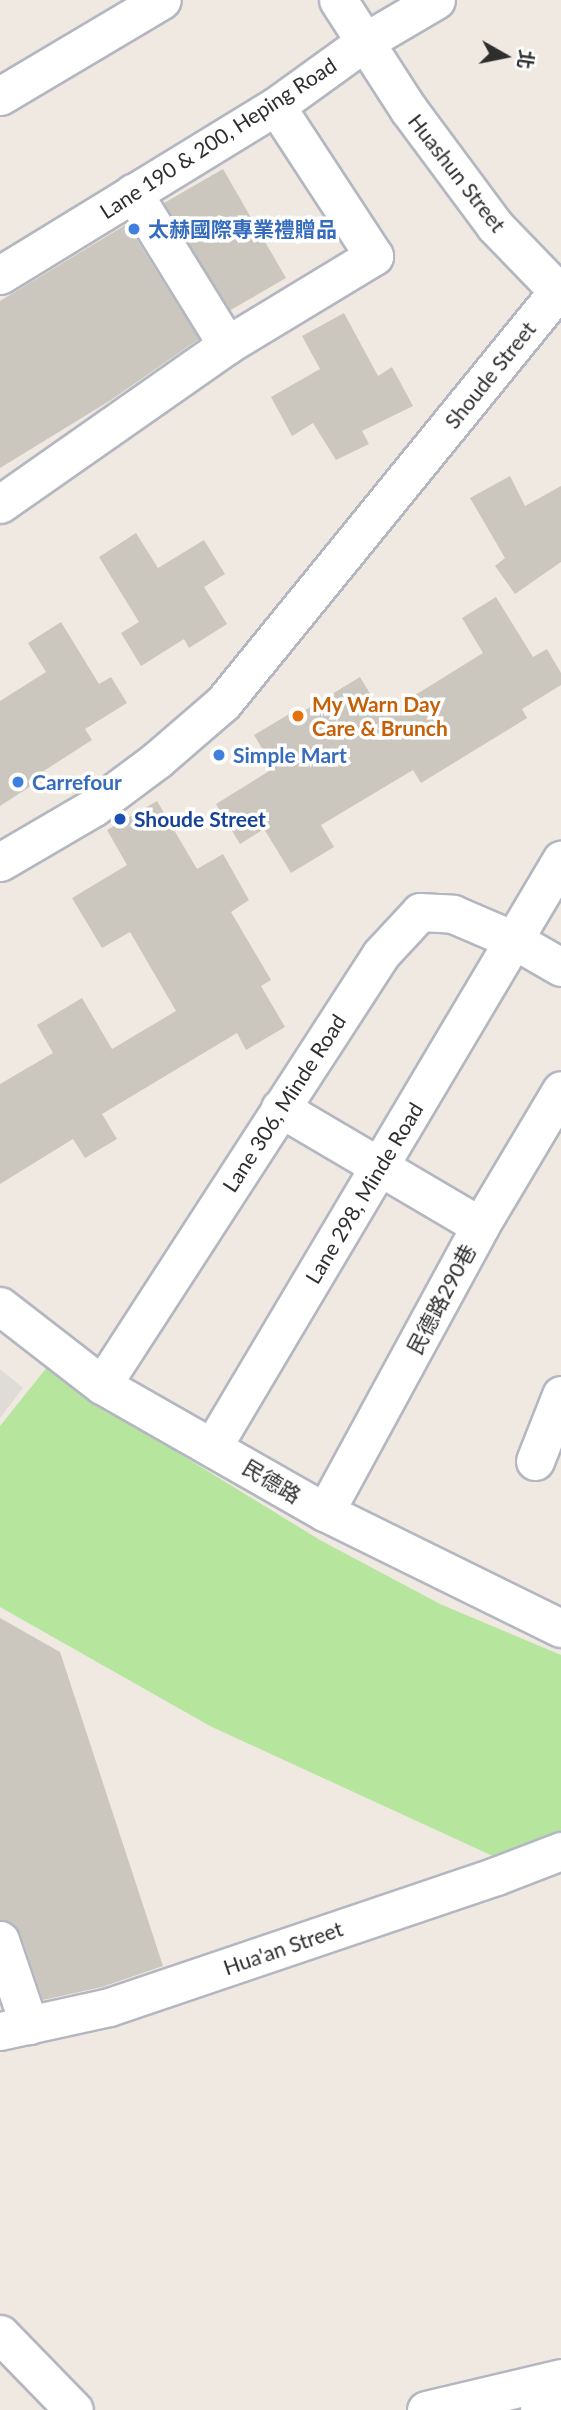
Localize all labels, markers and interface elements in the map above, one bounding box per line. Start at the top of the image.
north arrow [470,21,540,91]
text: 北 [513,48,539,71]
street label: Lane 190 & 200, Heping Road [95,52,341,224]
street label: Huashun Street [403,109,511,237]
place label: 太赫國際專業禮贈品 [148,216,337,242]
marker: 太赫國際專業禮贈品 [126,221,142,237]
street label: Shoude Street [439,317,541,433]
place label: My Warn Day Care & Brunch [312,691,448,741]
marker: My Warn Day Care & Brunch [290,708,306,724]
place label: Simple Mart [233,742,347,768]
marker: Simple Mart [211,747,227,763]
place label: Carrefour [32,769,122,795]
marker: Carrefour [10,774,26,790]
place label: Shoude Street [134,806,266,832]
marker: Shoude Street [112,811,128,827]
street label: Lane 306, Minde Road [217,1009,351,1197]
street label: Lane 298, Minde Road [300,1098,428,1288]
street label: 民德路290巷 [402,1240,480,1358]
street label: 民德路 [239,1454,305,1508]
street label: Hua'an Street [220,1916,346,1980]

